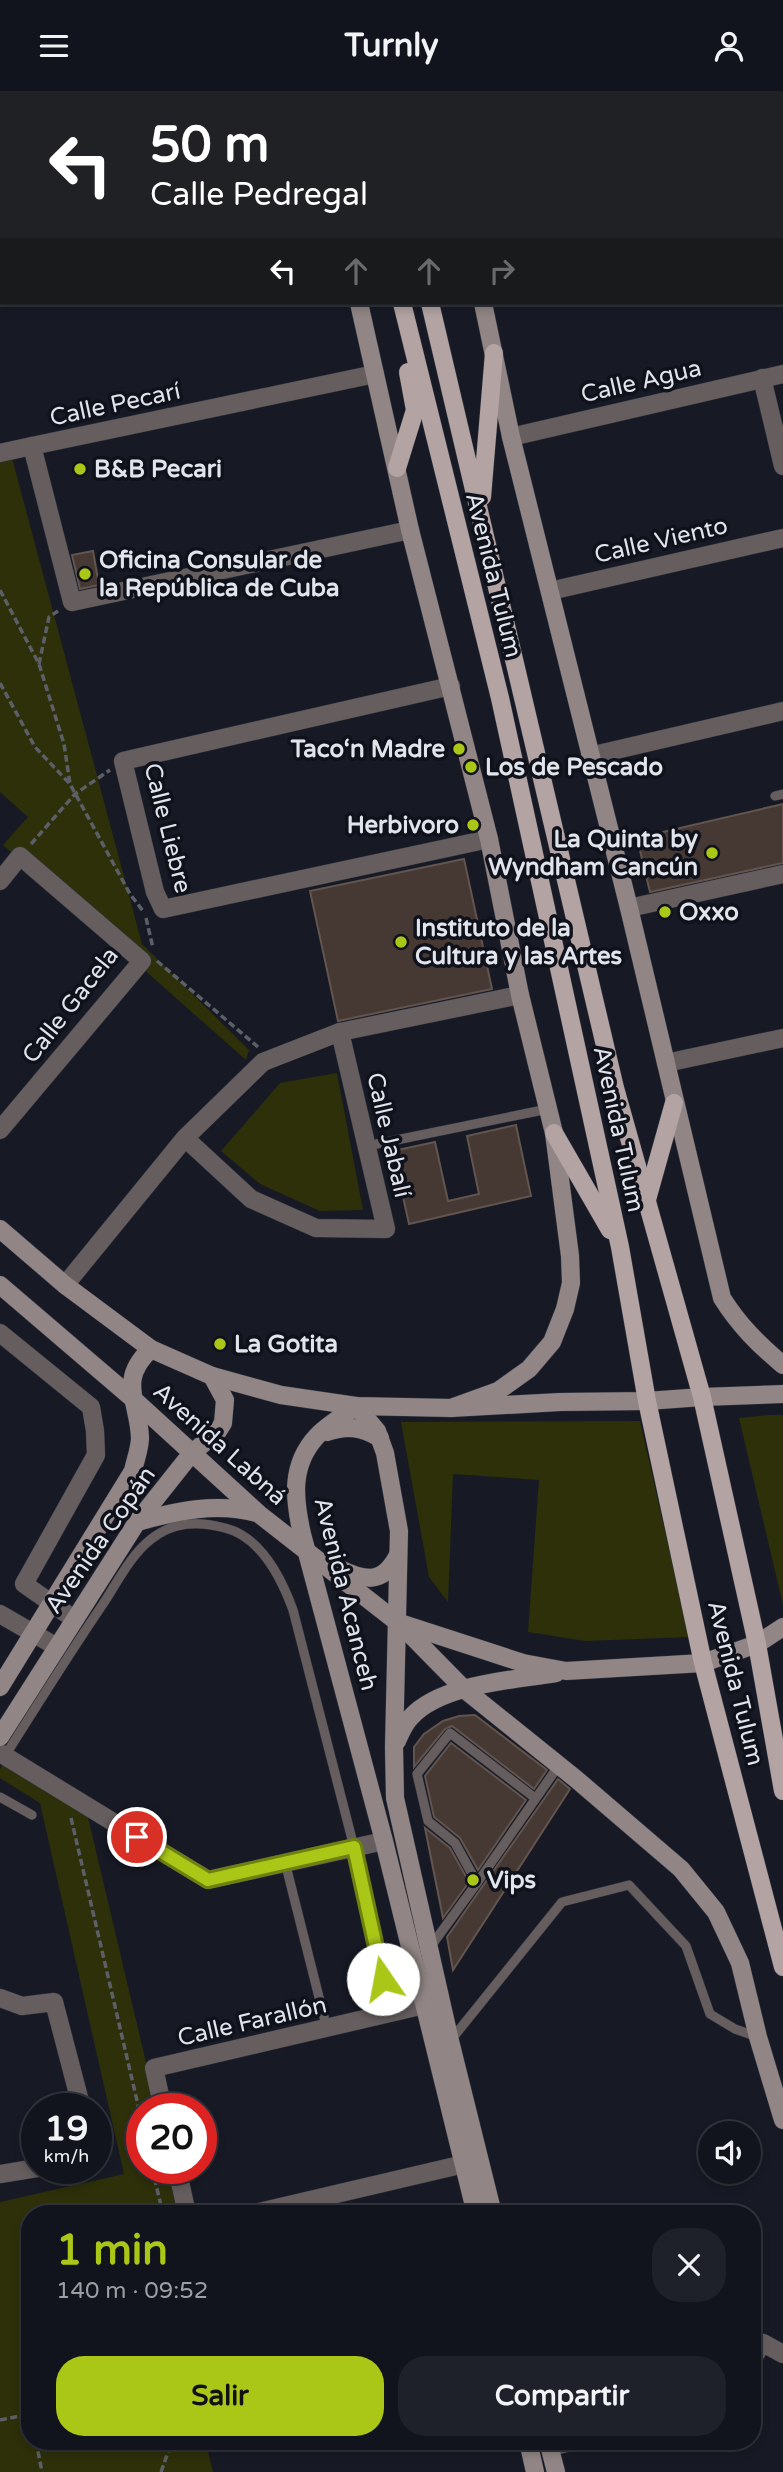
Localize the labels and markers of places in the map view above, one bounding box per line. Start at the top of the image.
place label: B&B Pecari [94,455,222,484]
marker: B&B Pecari [72,461,88,477]
place label: Oficina Consular de la República de Cuba [99,546,339,603]
marker: Oficina Consular de la República de Cuba [77,566,93,582]
place label: Taco‘n Madre [290,735,445,764]
marker: Taco‘n Madre [451,741,467,757]
place label: Los de Pescado [485,753,663,782]
marker: Los de Pescado [463,759,479,775]
place label: Herbivoro [347,811,459,840]
marker: Herbivoro [465,817,481,833]
place label: La Quinta by Wyndham Cancún [488,825,698,882]
marker: La Quinta by Wyndham Cancún [704,845,720,861]
place label: Oxxo [679,898,739,927]
marker: Oxxo [657,904,673,920]
place label: Instituto de la Cultura y las Artes [415,914,622,971]
marker: Instituto de la Cultura y las Artes [393,934,409,950]
place label: La Gotita [234,1330,338,1359]
marker: La Gotita [212,1336,228,1352]
pin [107,1807,167,1867]
place label: Vips [487,1866,536,1895]
marker: Vips [465,1872,481,1888]

